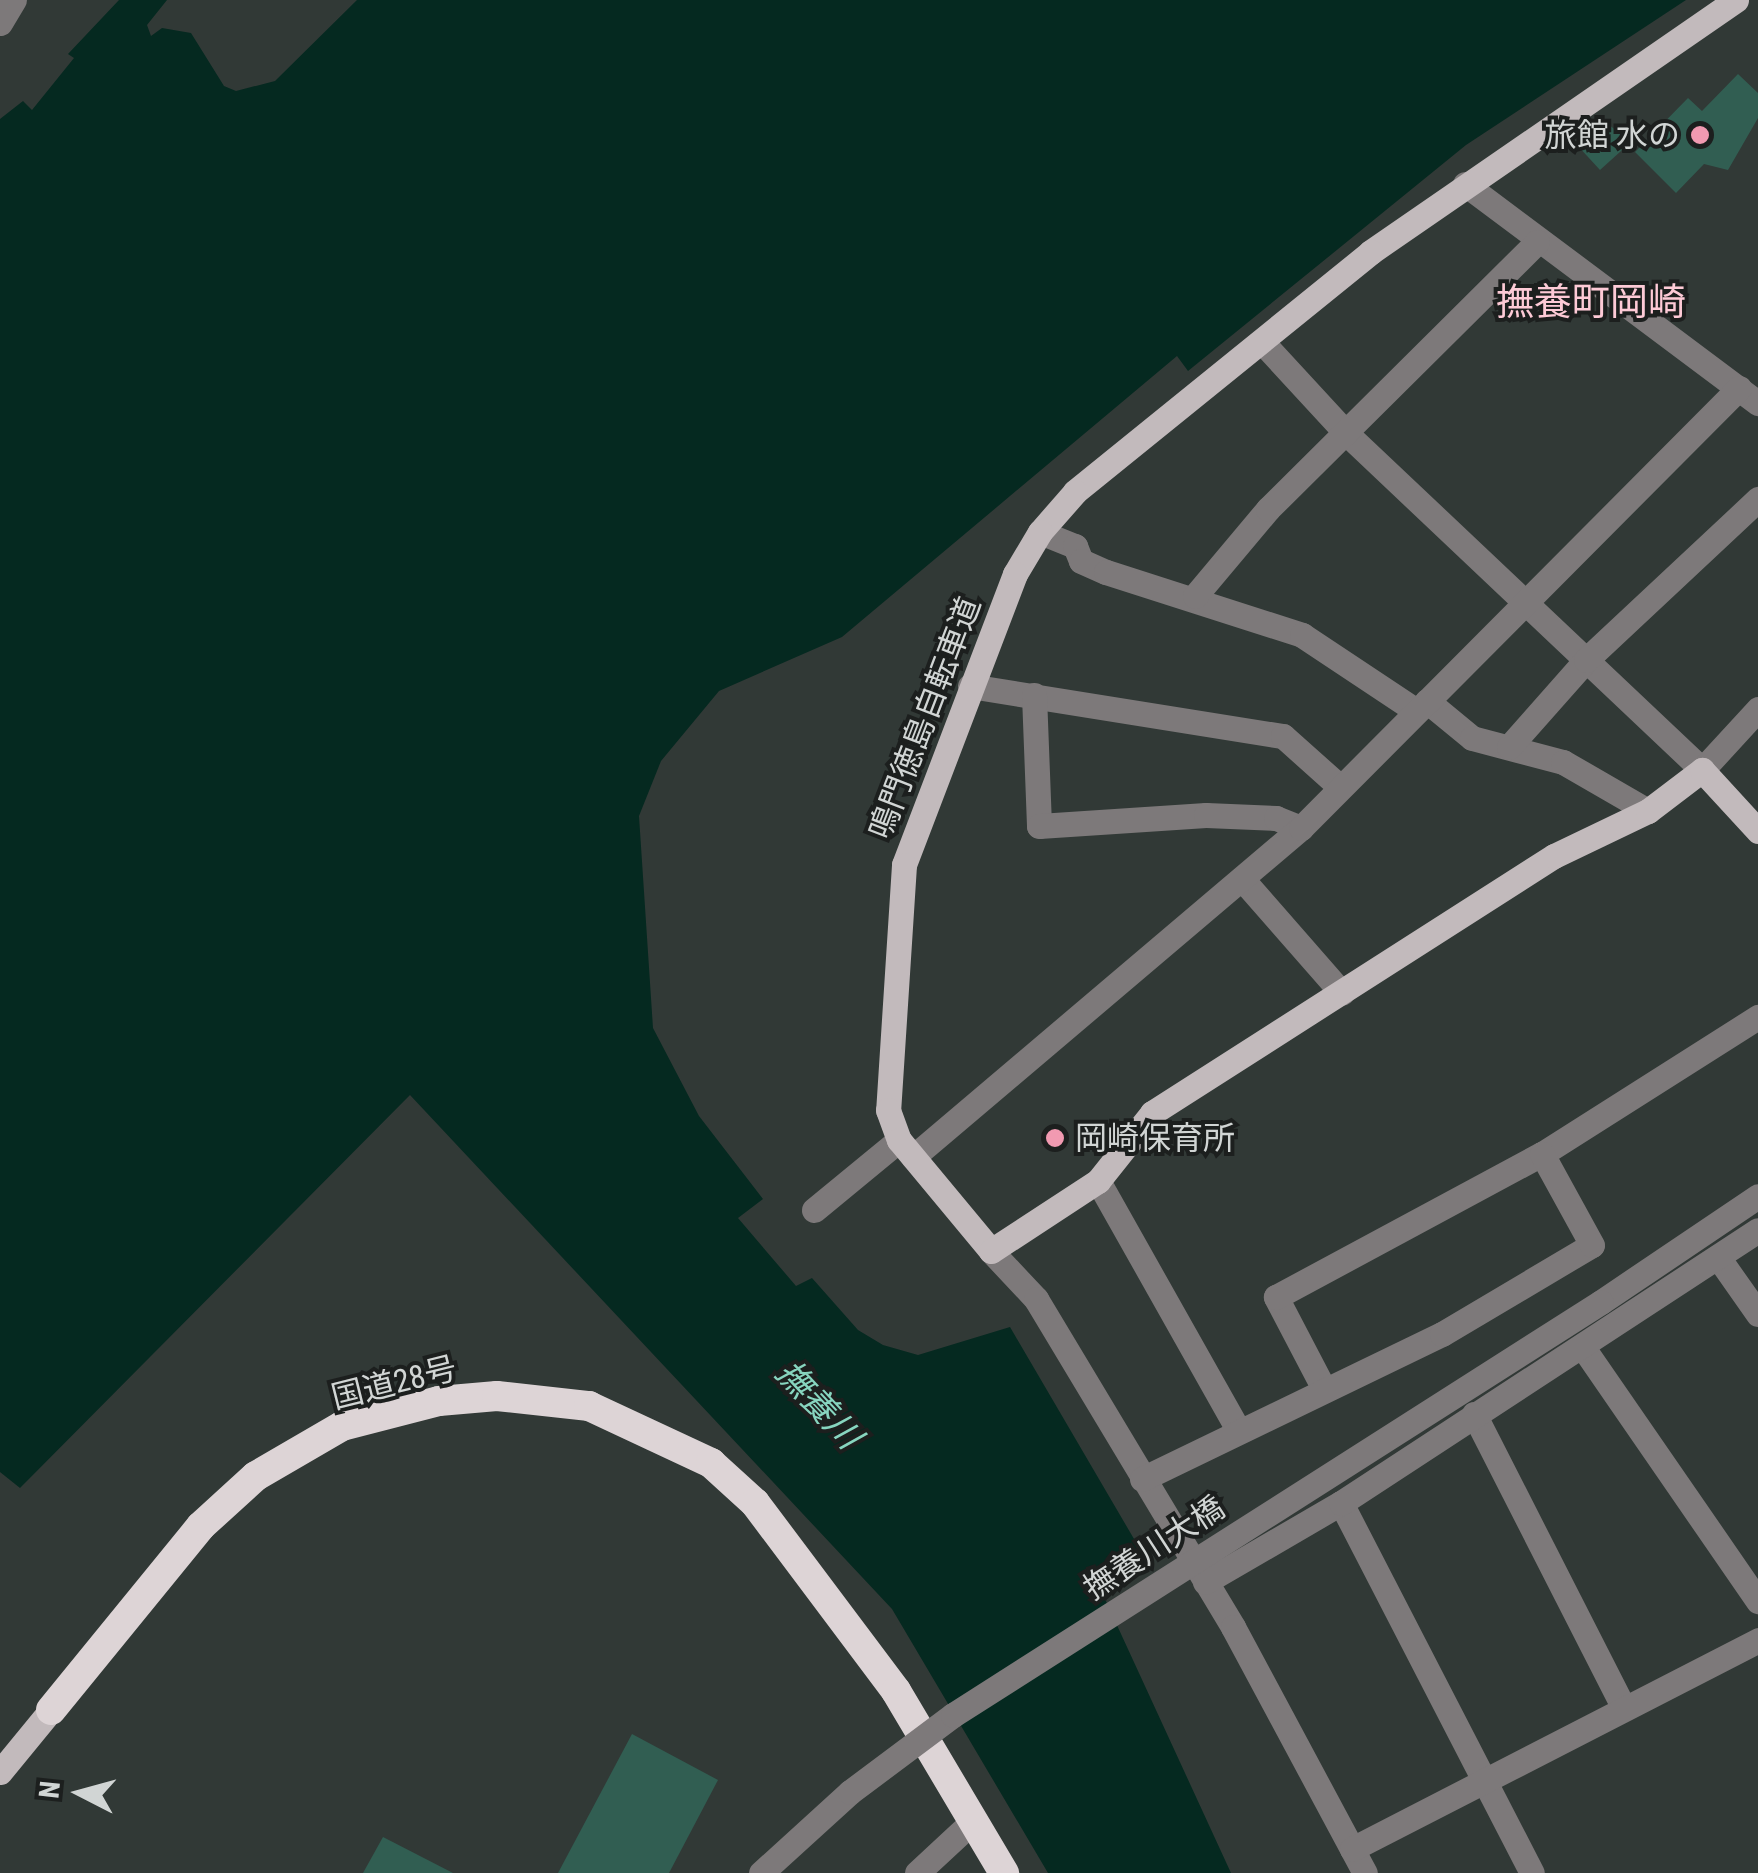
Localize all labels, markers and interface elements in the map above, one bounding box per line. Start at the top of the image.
place label: 旅館 水の [1545,116,1680,154]
marker: 旅館 水の [1689,124,1711,146]
district label: 撫養町岡崎 [1496,280,1686,326]
street label: 鳴門徳島自転車道 [861,592,989,844]
place label: 岡崎保育所 [1075,1119,1235,1157]
marker: 岡崎保育所 [1044,1127,1066,1149]
street label: 国道28号 [327,1349,461,1417]
water label: 撫養川 [767,1352,869,1458]
street label: 撫養川大橋 [1076,1488,1232,1608]
north arrow [30,1743,130,1843]
text: N [32,1780,67,1800]

